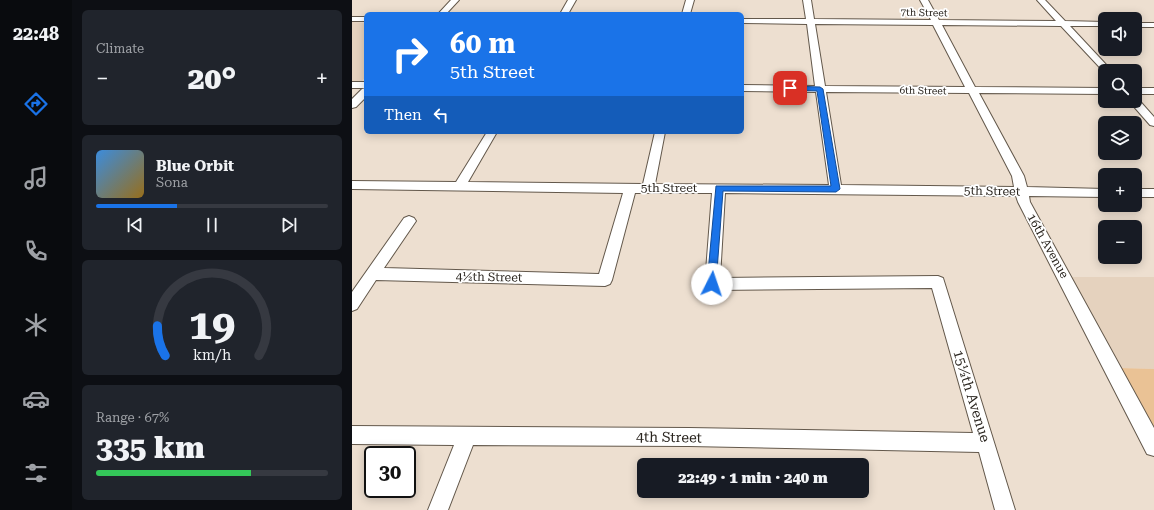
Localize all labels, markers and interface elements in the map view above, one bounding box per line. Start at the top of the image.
street label: 7th Street [900,7,948,18]
map controls [1098,12,1142,264]
button: sound [1098,12,1142,56]
text: 22:48 [13,23,59,44]
text: 60 m [450,27,515,60]
icon: right [384,28,436,80]
text: Climate [96,41,144,56]
text: 20° [188,61,236,96]
text: 5th Street [450,61,535,82]
button: search [1098,64,1142,108]
text: − [96,66,108,91]
text: + [316,66,328,91]
pin [773,71,807,105]
icon: arrive [779,77,801,99]
street label: 6th Street [899,85,947,96]
icon: directions [22,90,50,118]
icon: left [430,104,452,126]
text: Then [384,106,422,124]
button: layers [1098,116,1142,160]
text: Blue Orbit [156,157,234,175]
icon: music [22,164,50,192]
button: + [1098,168,1142,212]
text: Sona [156,175,188,190]
street label: 5th Street [641,181,698,195]
street label: 5th Street [964,184,1021,199]
street label: 16th Avenue [1024,211,1072,281]
icon: previous [124,214,146,236]
icon: pause [201,214,223,236]
icon: next [278,214,300,236]
button: − [1098,220,1142,264]
icon: phone [22,237,50,265]
position arrow [691,263,733,305]
street label: 4½th Street [456,269,523,285]
text: 19 [189,299,235,348]
icon: climate [22,311,50,339]
text: km/h [193,346,231,362]
street label: 15½th Avenue [950,348,994,444]
icon: car [22,385,50,413]
text: Range · 67% [96,410,169,425]
street label: 4th Street [636,428,702,446]
text: 335 km [96,430,205,465]
speed limit sign: 30 [364,446,416,498]
icon: filters [22,459,50,487]
text: 22:49 · 1 min · 240 m [678,469,828,487]

